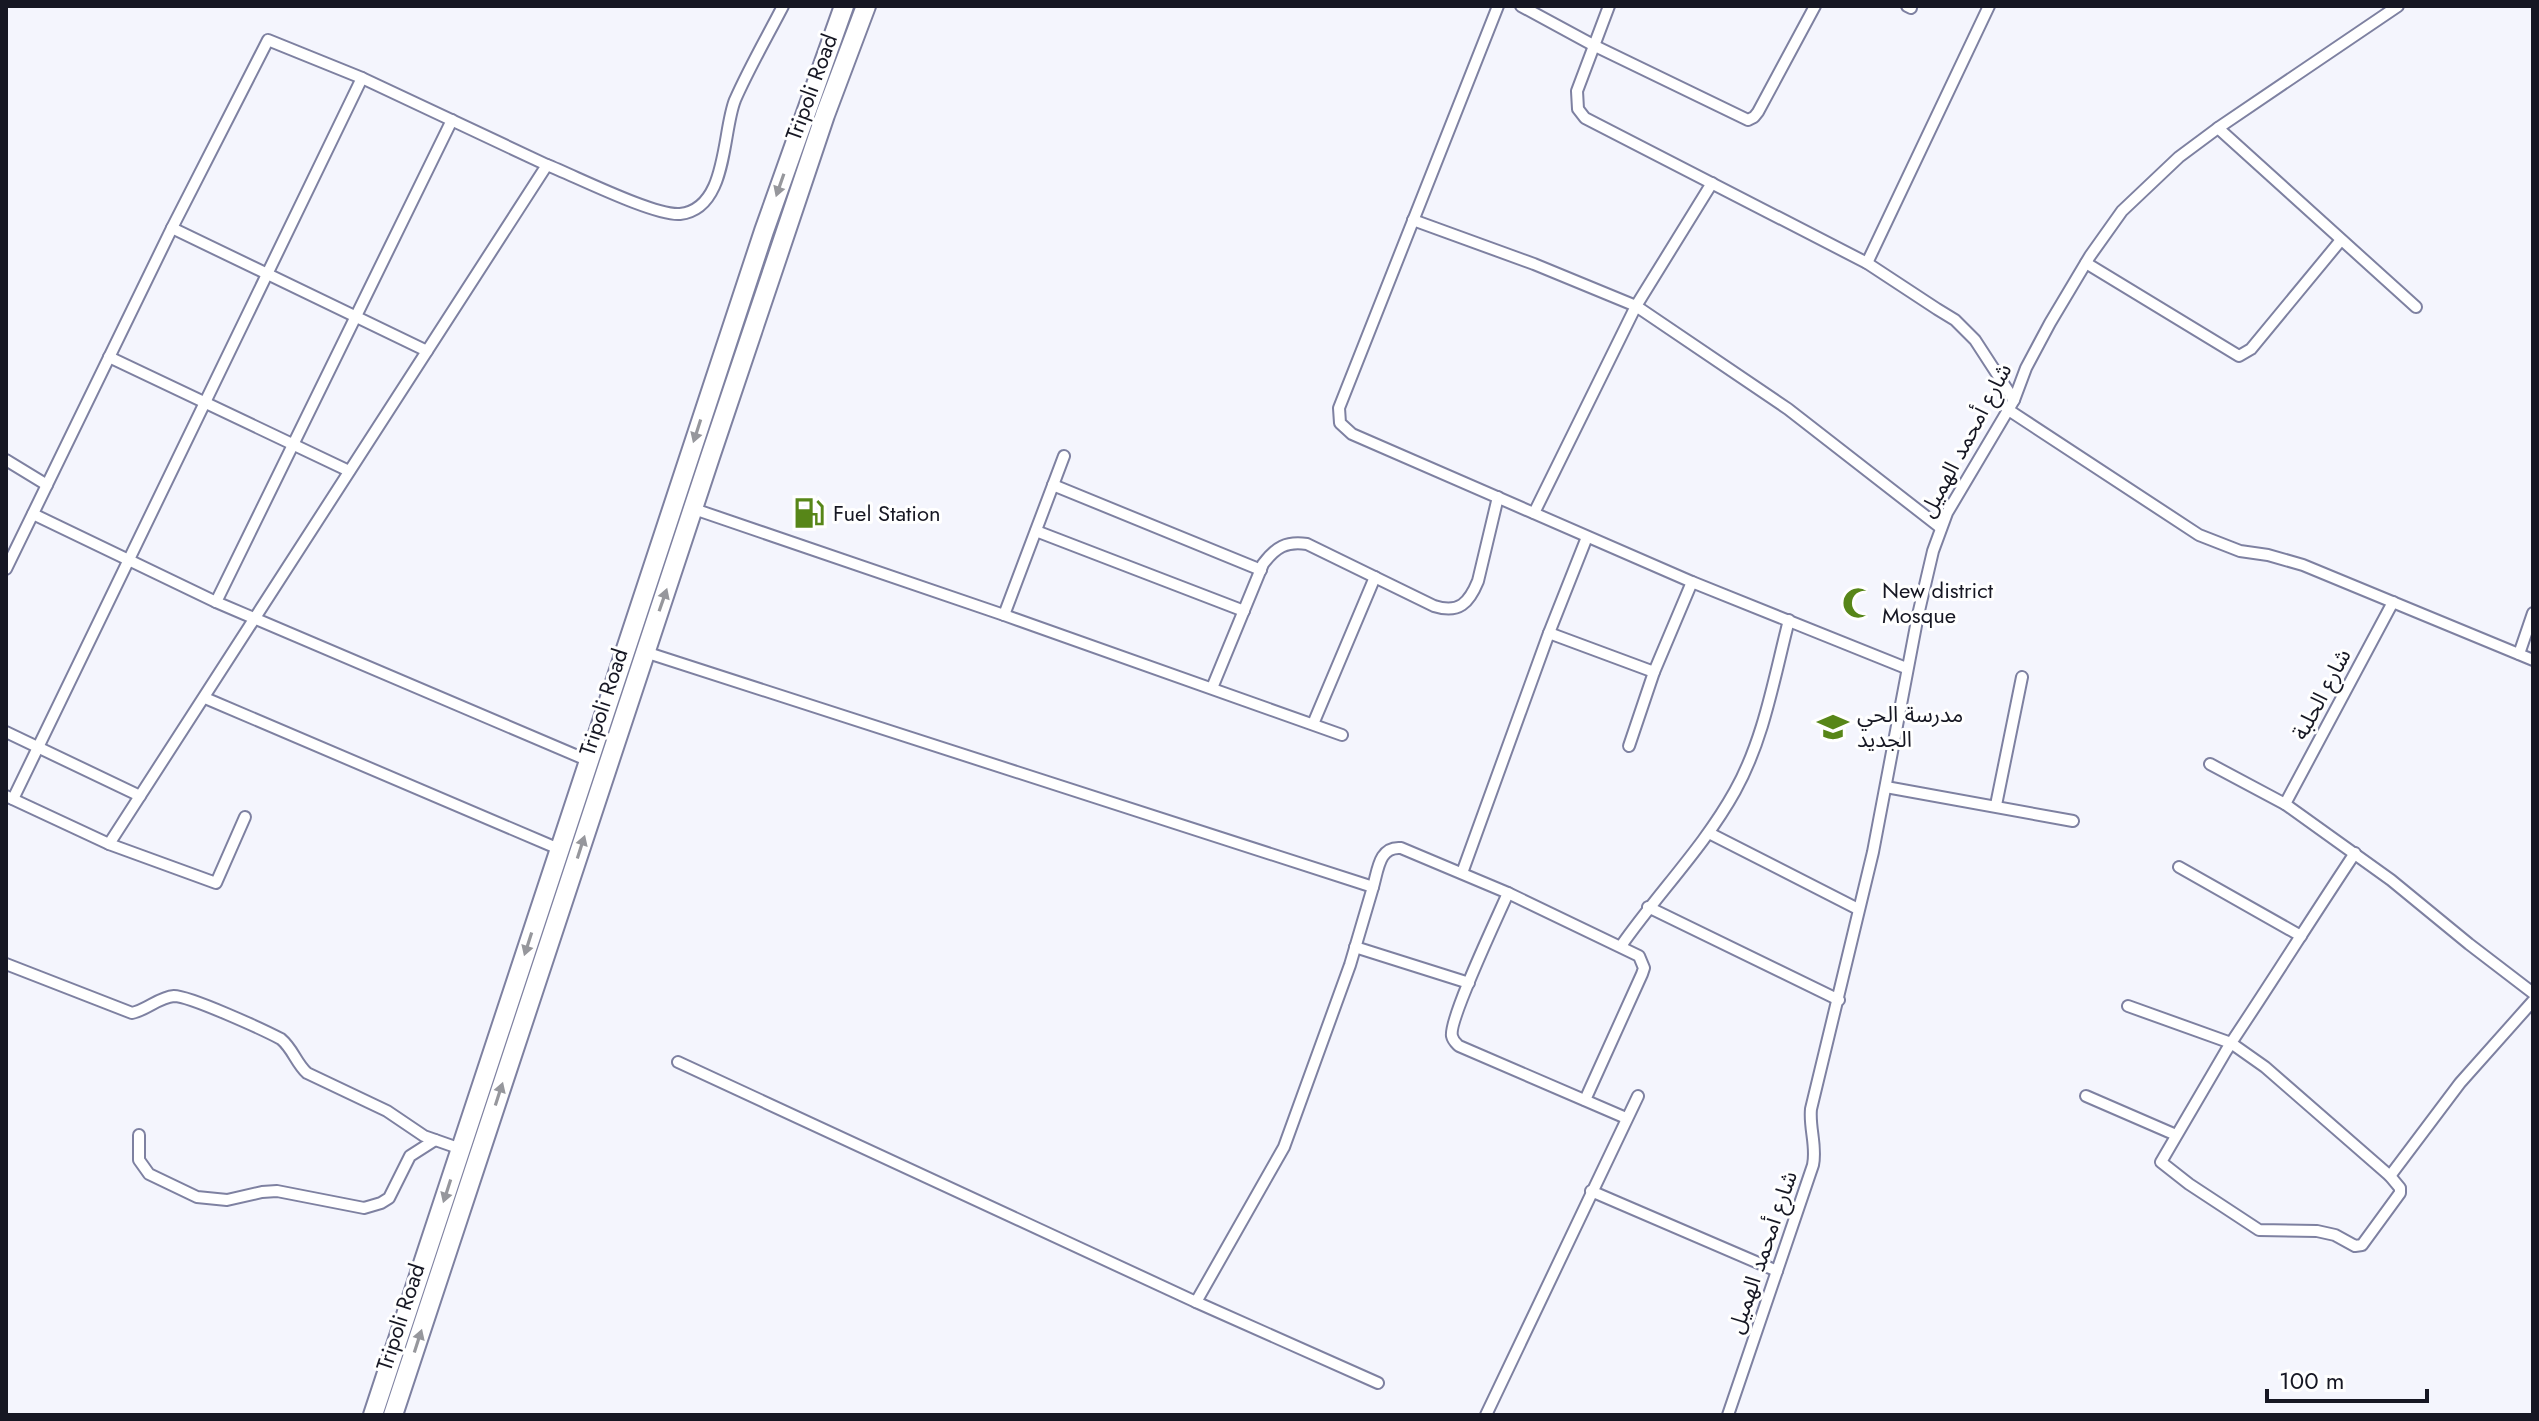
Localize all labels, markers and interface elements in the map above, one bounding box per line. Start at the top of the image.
street label: Tripoli Road [777,29,845,145]
one-way arrow [773,173,785,197]
street label: شارع أمحمد الهميل [1911,357,2020,523]
one-way arrow [690,419,703,443]
fuel station icon: Fuel Station [792,496,826,530]
place label: Fuel Station [833,497,941,529]
place label: New district Mosque [1882,574,1994,631]
mosque icon: New district Mosque [1841,586,1875,620]
one-way arrow [657,588,669,612]
street label: شارع الحلبة [2284,643,2359,746]
street label: Tripoli Road [571,644,635,760]
place label: مدرسة الحي الجديد [1857,698,1963,755]
school or university icon: مدرسة الحي الجديد [1816,710,1850,744]
one-way arrow [575,835,587,859]
one-way arrow [521,932,533,956]
one-way arrow [493,1082,506,1106]
street label: شارع أمحمد الهميل [1719,1166,1806,1338]
one-way arrow [441,1179,453,1203]
street label: Tripoli Road [368,1259,432,1375]
one-way arrow [412,1329,424,1353]
scale bar [2267,1353,2427,1403]
text: 100 m [2279,1363,2345,1398]

